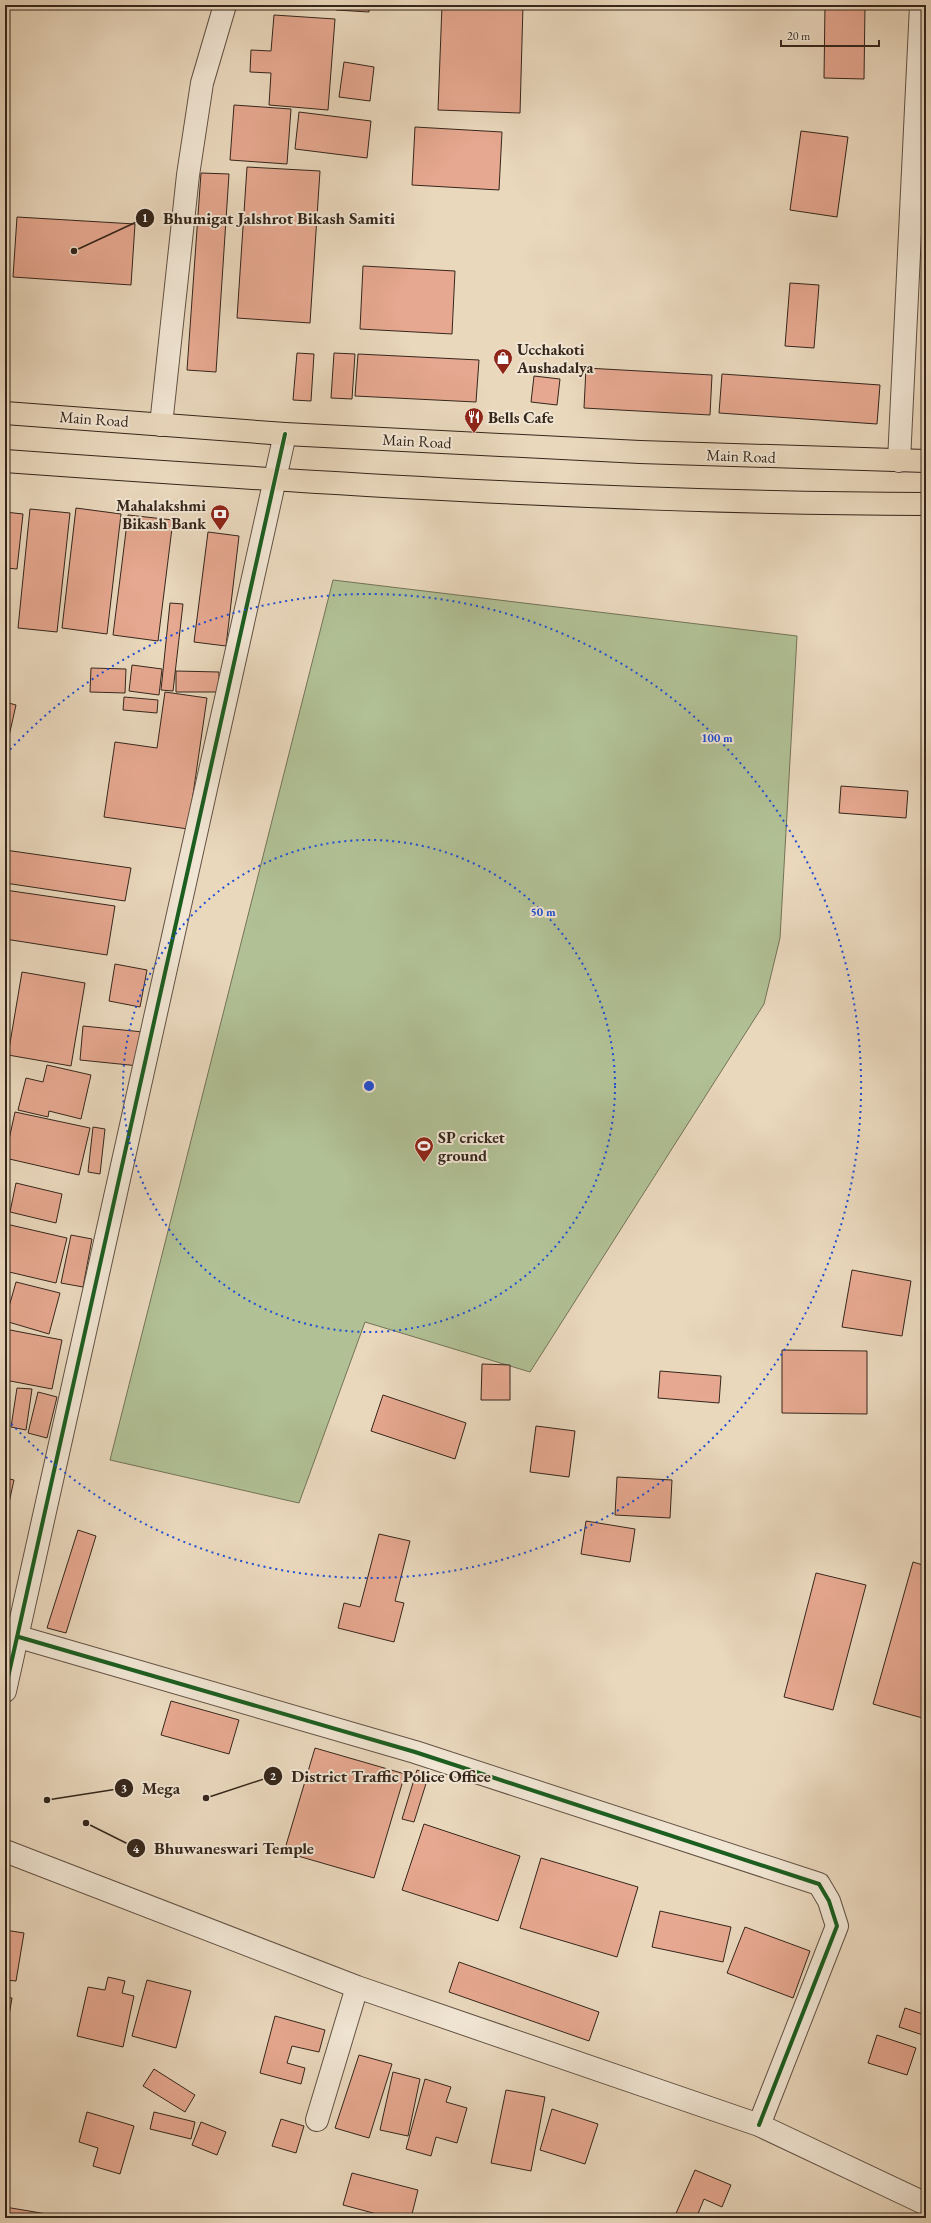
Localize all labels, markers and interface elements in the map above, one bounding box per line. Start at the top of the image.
scale bar [781,22,879,48]
text: 20 m [787,28,811,44]
callout: Bhumigat Jalshrot Bikash Samiti [135,203,403,232]
text: Bhumigat Jalshrot Bikash Samiti [163,207,395,229]
text: 1 [142,210,148,226]
place label: Ucchakoti Aushadalya [516,339,594,378]
shop icon: Ucchakoti Aushadalya [492,347,514,375]
street label: Main Road [59,406,130,432]
restaurant icon: Bells Cafe [463,406,485,434]
place label: Bells Cafe [488,407,554,428]
street label: Main Road [382,429,453,453]
street label: Main Road [706,444,777,468]
place label: Mahalakshmi Bikash Bank [116,495,206,534]
bank icon: Mahalakshmi Bikash Bank [209,503,231,531]
text: 100 m [701,730,733,746]
text: 50 m [530,904,556,920]
centre of rings [362,1079,376,1093]
place label: SP cricket ground [438,1127,505,1166]
sports icon: SP cricket ground [413,1135,435,1163]
callout: District Traffic Police Office [263,1762,499,1791]
text: District Traffic Police Office [291,1765,491,1787]
text: 2 [270,1768,277,1784]
callout: Mega [114,1773,188,1802]
text: Mega [142,1777,181,1799]
text: 3 [121,1780,127,1796]
callout: Bhuwaneswari Temple [126,1834,322,1863]
text: Bhuwaneswari Temple [154,1837,314,1859]
text: 4 [133,1841,140,1857]

